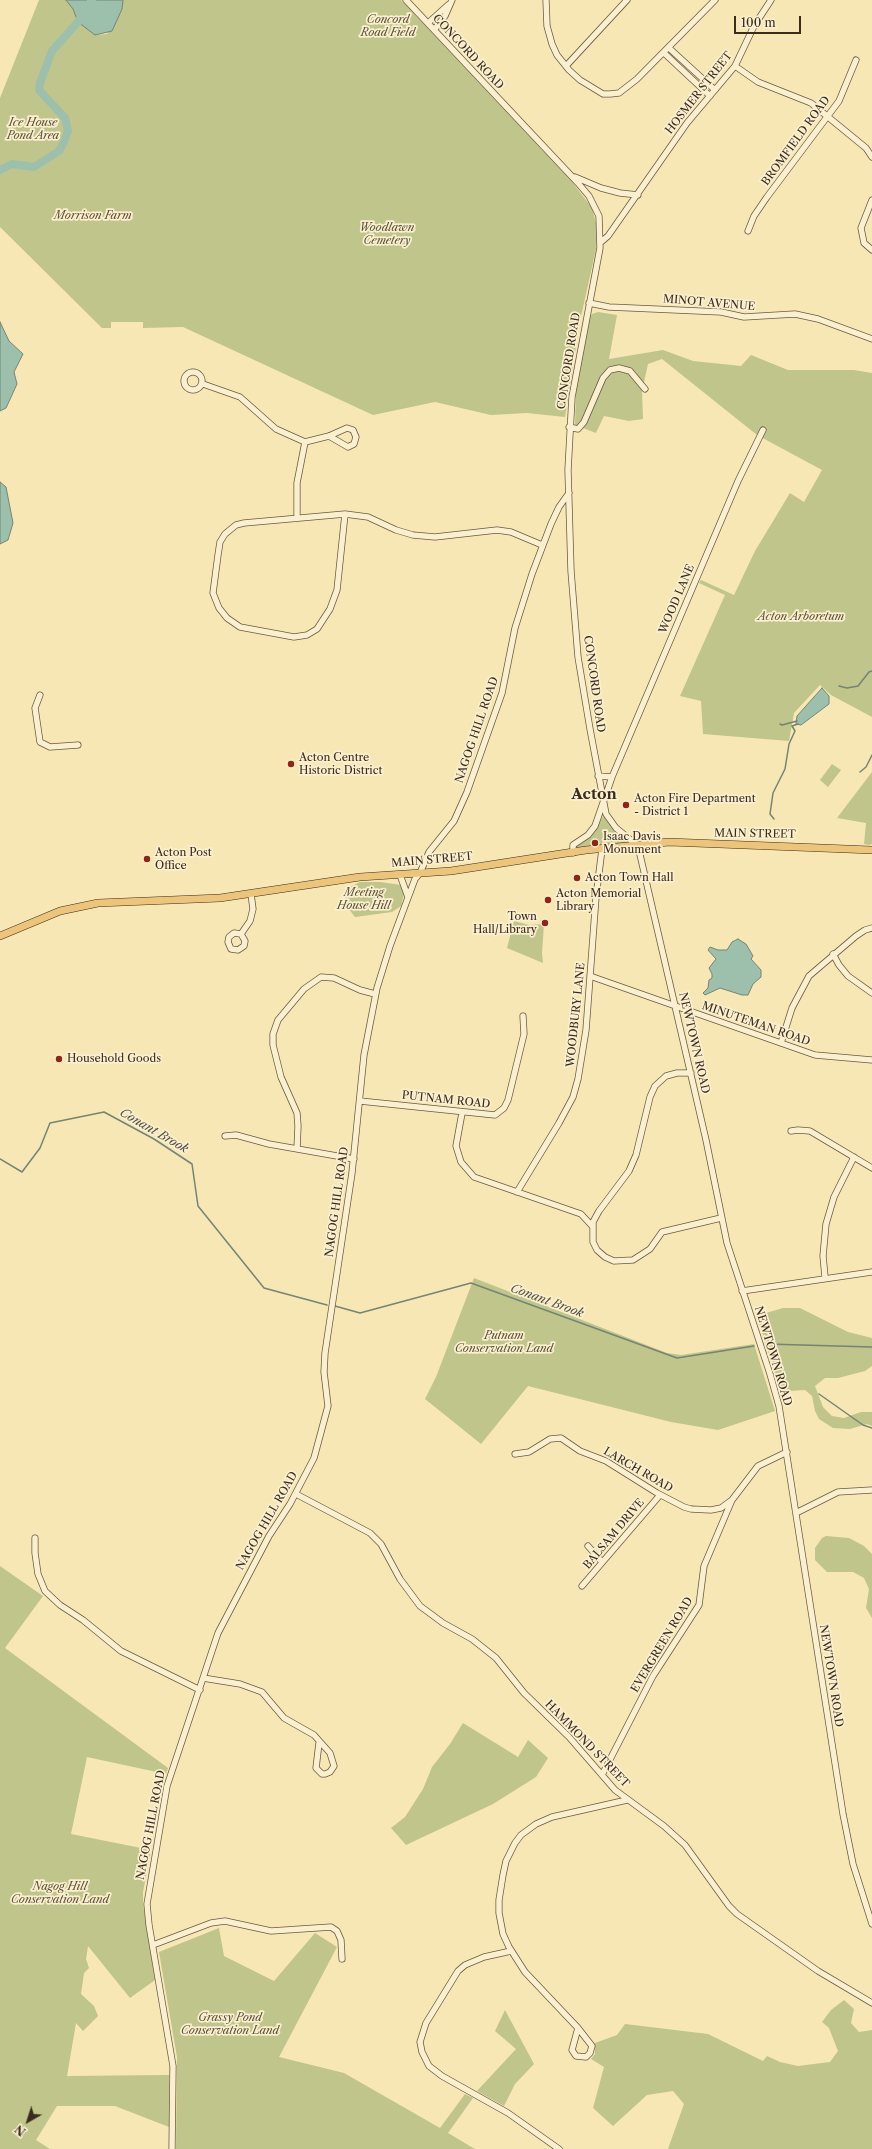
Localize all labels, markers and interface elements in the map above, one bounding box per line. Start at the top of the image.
scale bar [736,8,803,34]
street label: CONCORD ROAD [430,12,506,92]
park label: Concord Road Field [361,13,415,39]
text: 100 m [741,15,776,30]
street label: HOSMER STREET [663,49,735,137]
street label: BROMFIELD ROAD [759,94,833,188]
park label: Ice House Pond Area [7,116,59,142]
park label: Morrison Farm [54,209,132,223]
park label: Woodlawn Cemetery [360,221,414,247]
street label: MINOT AVENUE [662,292,756,314]
street label: CONCORD ROAD [555,312,583,410]
street label: WOOD LANE [657,562,697,636]
park label: Acton Arboretum [758,610,844,624]
street label: CONCORD ROAD [581,635,607,733]
street label: NAGOG HILL ROAD [453,675,501,785]
place label: Acton Centre Historic District [299,751,382,777]
marker: Acton Centre Historic District [286,759,296,769]
district label: Acton [571,786,617,804]
place label: Acton Fire Department - District 1 [634,792,756,818]
marker: Acton Fire Department - District 1 [621,800,631,810]
street label: MAIN STREET [714,827,796,841]
place label: Isaac Davis Monument [603,830,661,856]
marker: Isaac Davis Monument [590,838,600,848]
place label: Acton Post Office [155,846,212,872]
street label: MAIN STREET [391,850,473,870]
marker: Acton Post Office [142,854,152,864]
place label: Acton Town Hall [585,871,673,885]
marker: Acton Town Hall [572,873,582,883]
park label: Meeting House Hill [337,886,391,912]
place label: Acton Memorial Library [556,887,641,913]
marker: Acton Memorial Library [543,895,553,905]
place label: Town Hall/Library [473,910,537,936]
marker: Town Hall/Library [540,918,550,928]
street label: WOODBURY LANE [564,962,588,1068]
street label: NEWTOWN ROAD [676,991,712,1095]
street label: MINUTEMAN ROAD [700,999,812,1049]
place label: Household Goods [67,1052,161,1066]
marker: Household Goods [54,1054,64,1064]
street label: PUTNAM ROAD [401,1089,491,1111]
water label: Conant Brook [117,1106,191,1156]
street label: NAGOG HILL ROAD [323,1146,351,1258]
water label: Conant Brook [509,1281,585,1321]
street label: NEWTOWN ROAD [752,1305,794,1407]
park label: Putnam Conservation Land [455,1329,553,1355]
street label: LARCH ROAD [601,1445,675,1495]
street label: NAGOG HILL ROAD [233,1469,301,1573]
street label: BALSAM DRIVE [581,1496,647,1572]
street label: EVERGREEN ROAD [628,1595,696,1695]
street label: NEWTOWN ROAD [816,1624,846,1728]
street label: HAMMOND STREET [542,1698,632,1790]
street label: NAGOG HILL ROAD [134,1769,168,1881]
park label: Nagog Hill Conservation Land [11,1880,109,1906]
park label: Grassy Pond Conservation Land [181,2011,279,2037]
north arrow [8,2101,48,2141]
text: N [12,2122,29,2139]

